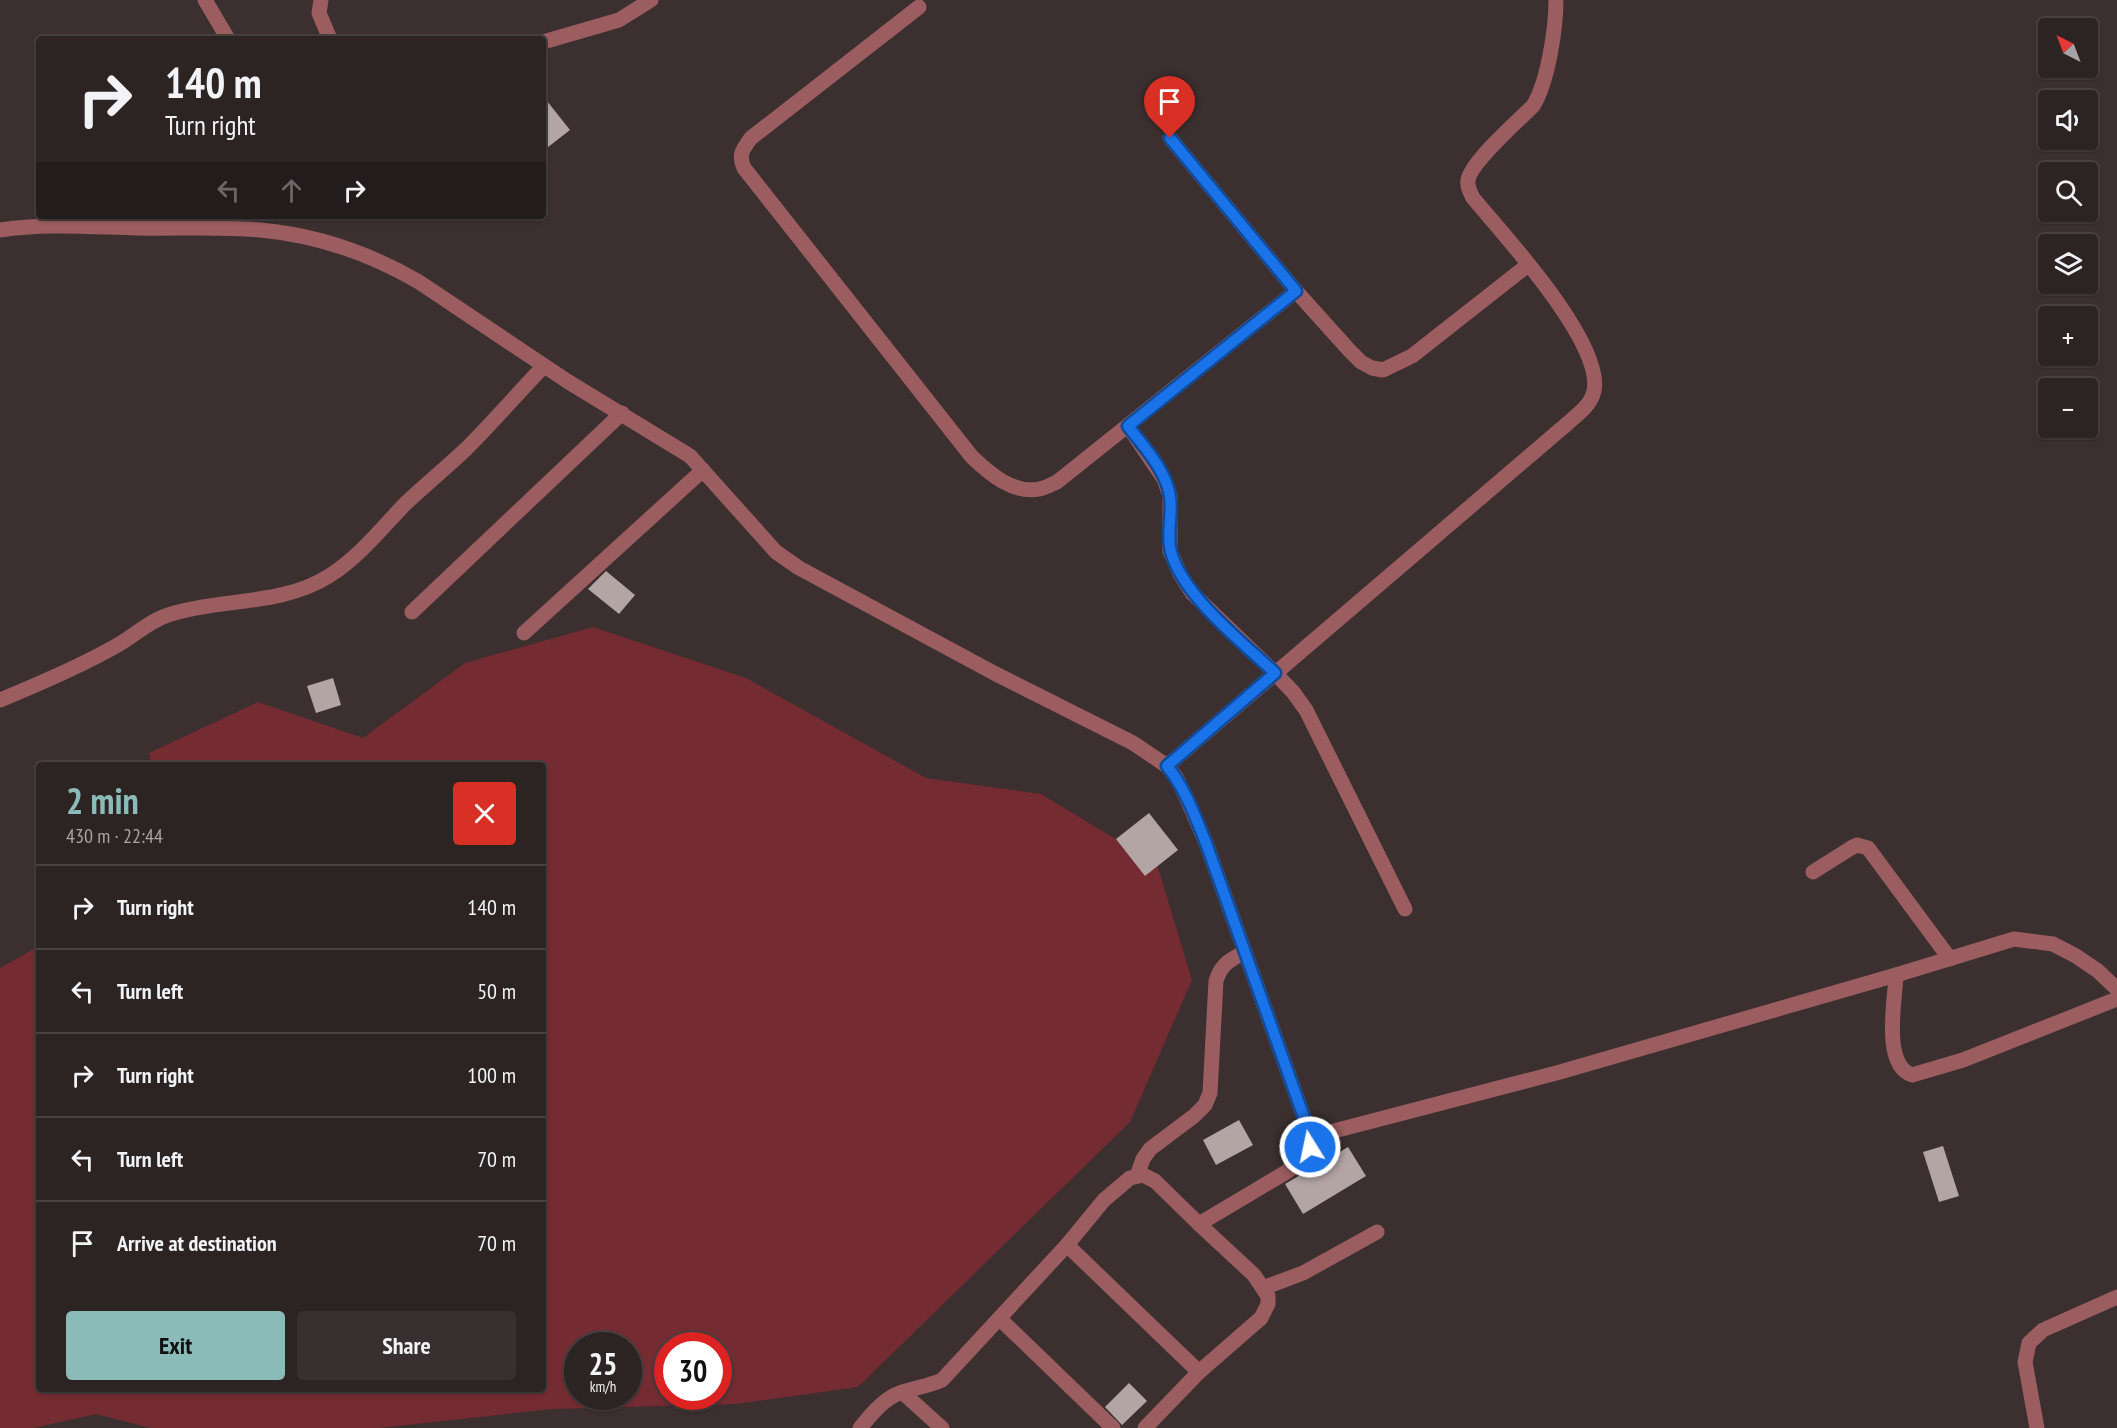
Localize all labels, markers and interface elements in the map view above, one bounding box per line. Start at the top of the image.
north arrow [2038,18,2098,78]
map controls [2038,18,2098,438]
text: 140 m [165,55,262,110]
icon: right [66,60,144,138]
pin [1144,76,1195,138]
icon: arrive [1153,85,1186,118]
button: sound [2038,90,2098,150]
text: Turn right [165,108,256,142]
button: search [2038,162,2098,222]
icon: left [212,174,245,207]
icon: ahead [275,174,308,207]
icon: right [338,174,371,207]
button: layers [2038,234,2098,294]
button: + [2038,306,2098,366]
button: − [2038,378,2098,438]
text: 2 min [66,777,139,824]
button: close [453,782,516,845]
text: 430 m · 22:44 [66,823,163,849]
icon: right [66,891,99,924]
text: Turn right [117,893,194,921]
text: 140 m [467,893,516,921]
icon: left [66,975,99,1008]
text: Turn left [117,977,183,1005]
text: 50 m [477,977,516,1005]
icon: right [66,1059,99,1092]
text: Turn right [117,1061,194,1089]
text: 100 m [467,1061,516,1089]
position arrow [1278,1115,1342,1179]
icon: left [66,1143,99,1176]
text: Turn left [117,1145,183,1173]
text: 70 m [477,1145,516,1173]
icon: arrive [66,1227,99,1260]
text: Arrive at destination [117,1229,277,1257]
text: 70 m [477,1229,516,1257]
button: Exit [66,1311,285,1380]
button: Share [297,1311,516,1380]
speed limit sign: 30 [654,1332,732,1410]
text: 25 [589,1344,617,1383]
text: km/h [590,1377,616,1396]

